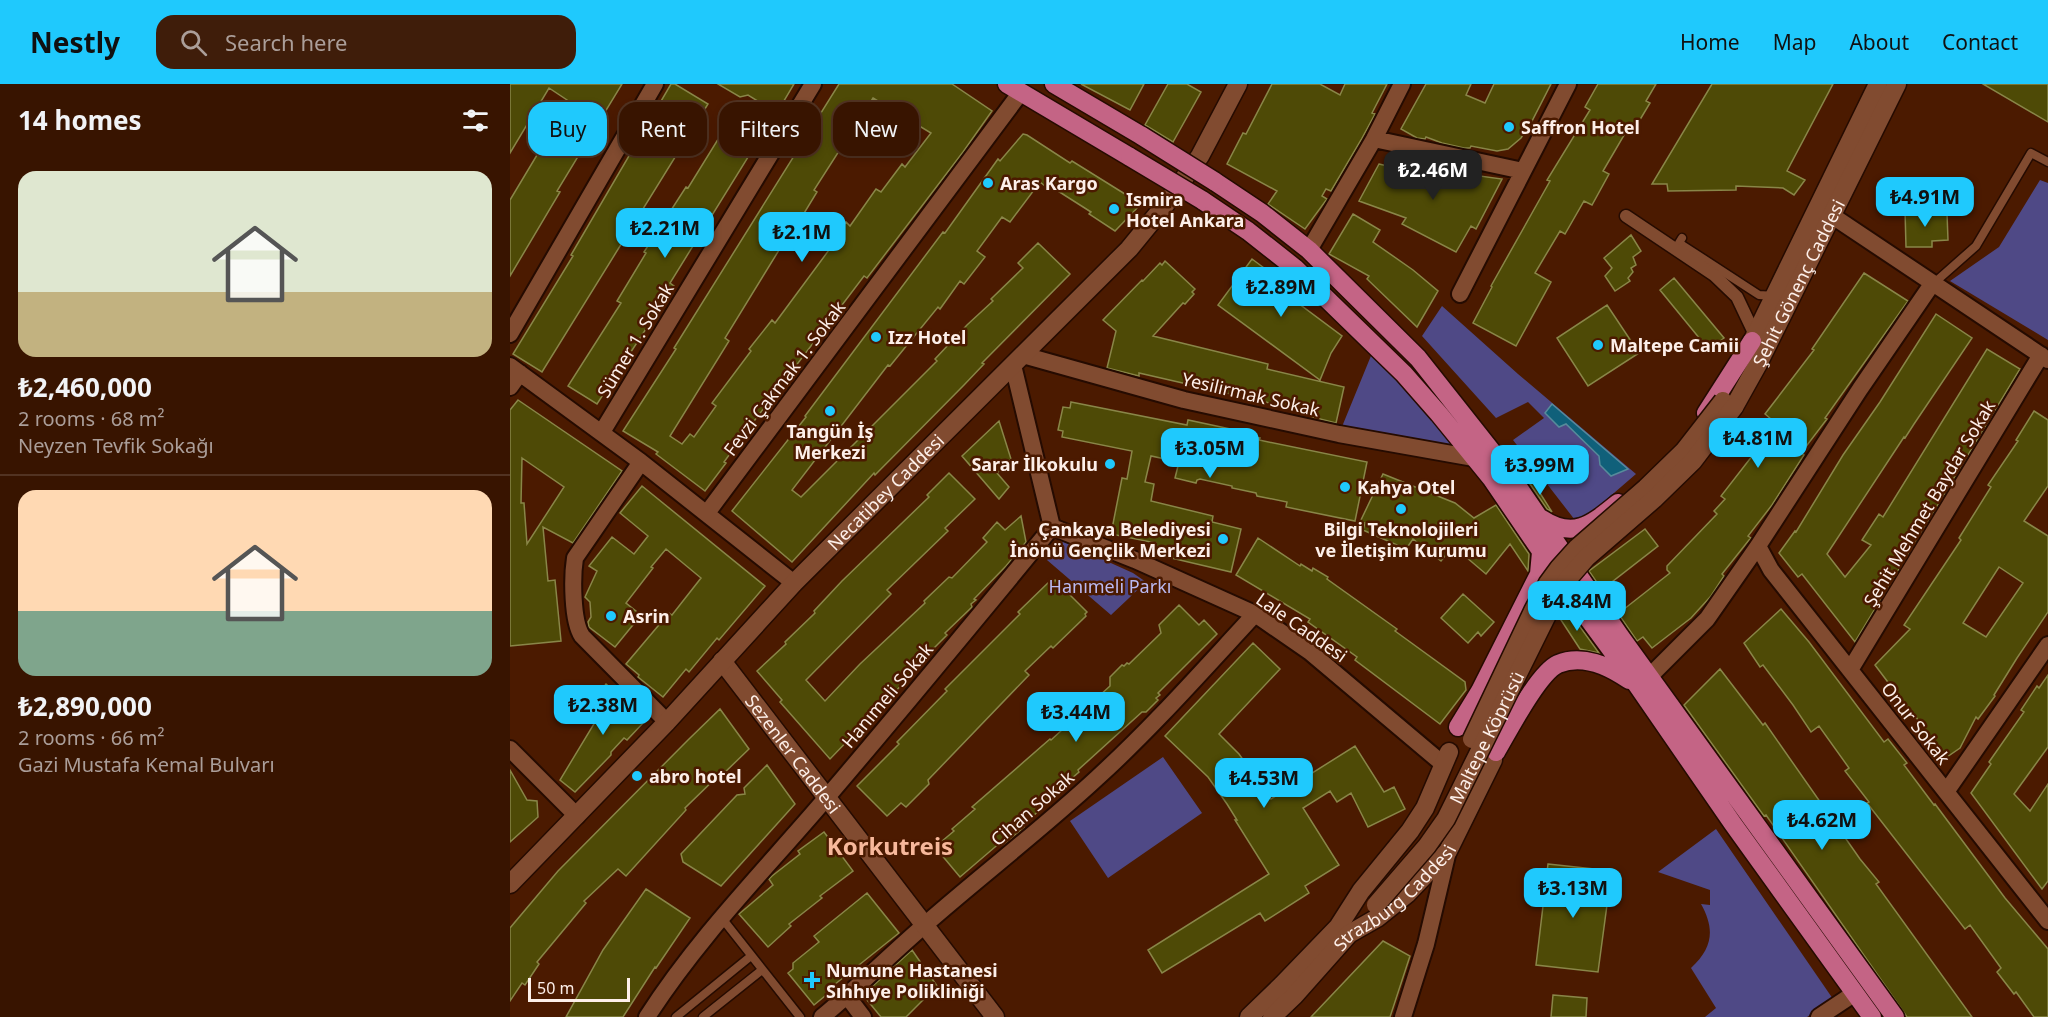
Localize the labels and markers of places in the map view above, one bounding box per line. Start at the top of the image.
place label: Saffron Hotel [1521,115,1640,139]
marker: Saffron Hotel [1502,120,1516,134]
pin: ₺2.46M [1384,150,1482,201]
place label: Aras Kargo [1000,171,1098,195]
marker: Aras Kargo [981,176,995,190]
pin: ₺4.91M [1876,177,1974,228]
place label: Ismira Hotel Ankara [1126,187,1244,232]
marker: Ismira Hotel Ankara [1107,202,1121,216]
pin: ₺2.21M [616,208,714,259]
pin: ₺2.1M [760,212,844,263]
pin: ₺2.89M [1232,267,1330,318]
place label: Izz Hotel [888,325,966,349]
marker: Izz Hotel [869,330,883,344]
place label: Maltepe Camii [1610,333,1739,357]
marker: Maltepe Camii [1591,338,1605,352]
marker: Tangün İş Merkezi [823,404,837,418]
pin: ₺4.81M [1709,418,1807,469]
place label: Tangün İş Merkezi [787,419,873,464]
pin: ₺3.05M [1161,428,1259,479]
pin: ₺3.99M [1491,445,1589,496]
place label: Sarar İlkokulu [971,452,1098,476]
marker: Sarar İlkokulu [1103,457,1117,471]
place label: Kahya Otel [1357,475,1455,499]
marker: Kahya Otel [1338,480,1352,494]
marker: Bilgi Teknolojileri ve İletişim Kurumu [1394,502,1408,516]
place label: Çankaya Belediyesi İnönü Gençlik Merkezi [1010,517,1211,562]
place label: Bilgi Teknolojileri ve İletişim Kurumu [1315,517,1487,562]
marker: Çankaya Belediyesi İnönü Gençlik Merkezi [1216,532,1230,546]
pin: ₺4.84M [1528,581,1626,632]
place label: Asrin [623,604,670,628]
marker: Asrin [604,609,618,623]
pin: ₺2.38M [554,685,652,736]
pin: ₺3.44M [1027,692,1125,743]
pin: ₺4.53M [1215,758,1313,809]
place label: abro hotel [649,764,742,788]
marker: abro hotel [630,769,644,783]
pin: ₺4.62M [1773,800,1871,851]
pin: ₺3.13M [1524,868,1622,919]
place label: Numune Hastanesi Sıhhıye Polikliniği [826,958,998,1003]
marker: Numune Hastanesi Sıhhıye Polikliniği [803,971,821,989]

